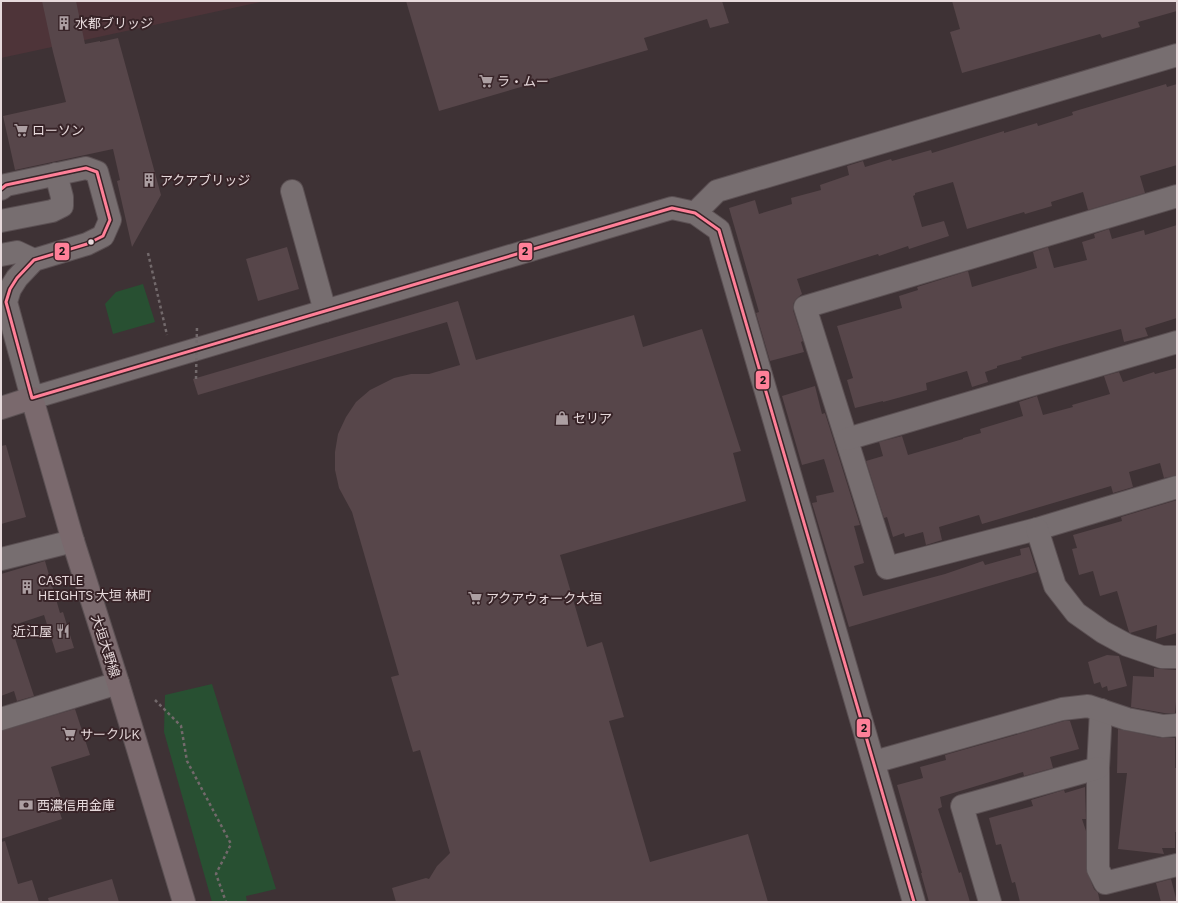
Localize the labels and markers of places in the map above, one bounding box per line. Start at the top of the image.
building icon: 水都ブリッジ [56,15,72,31]
place label: 水都ブリッジ [75,15,153,32]
supermarket icon: ラ・ムー [478,73,494,89]
place label: ラ・ムー [497,73,549,90]
supermarket icon: ローソン [13,122,29,138]
place label: ローソン [32,122,84,139]
building icon: アクアブリッジ [141,172,157,188]
place label: アクアブリッジ [160,172,250,189]
unlabelled marker [86,237,96,247]
shop icon: セリア [554,410,570,426]
place label: セリア [573,410,612,427]
place label: CASTLE HEIGHTS 大垣 林町 [38,572,151,604]
building icon: CASTLE HEIGHTS 大垣 林町 [19,579,35,595]
supermarket icon: アクアウォーク大垣 [467,590,483,606]
place label: アクアウォーク大垣 [486,590,602,607]
place label: 近江屋 [13,623,52,640]
restaurant icon: 近江屋 [55,623,71,639]
supermarket icon: サークルK [61,726,77,742]
place label: サークルK [80,726,140,743]
bank icon: 西濃信用金庫 [18,797,34,813]
place label: 西濃信用金庫 [37,797,115,814]

